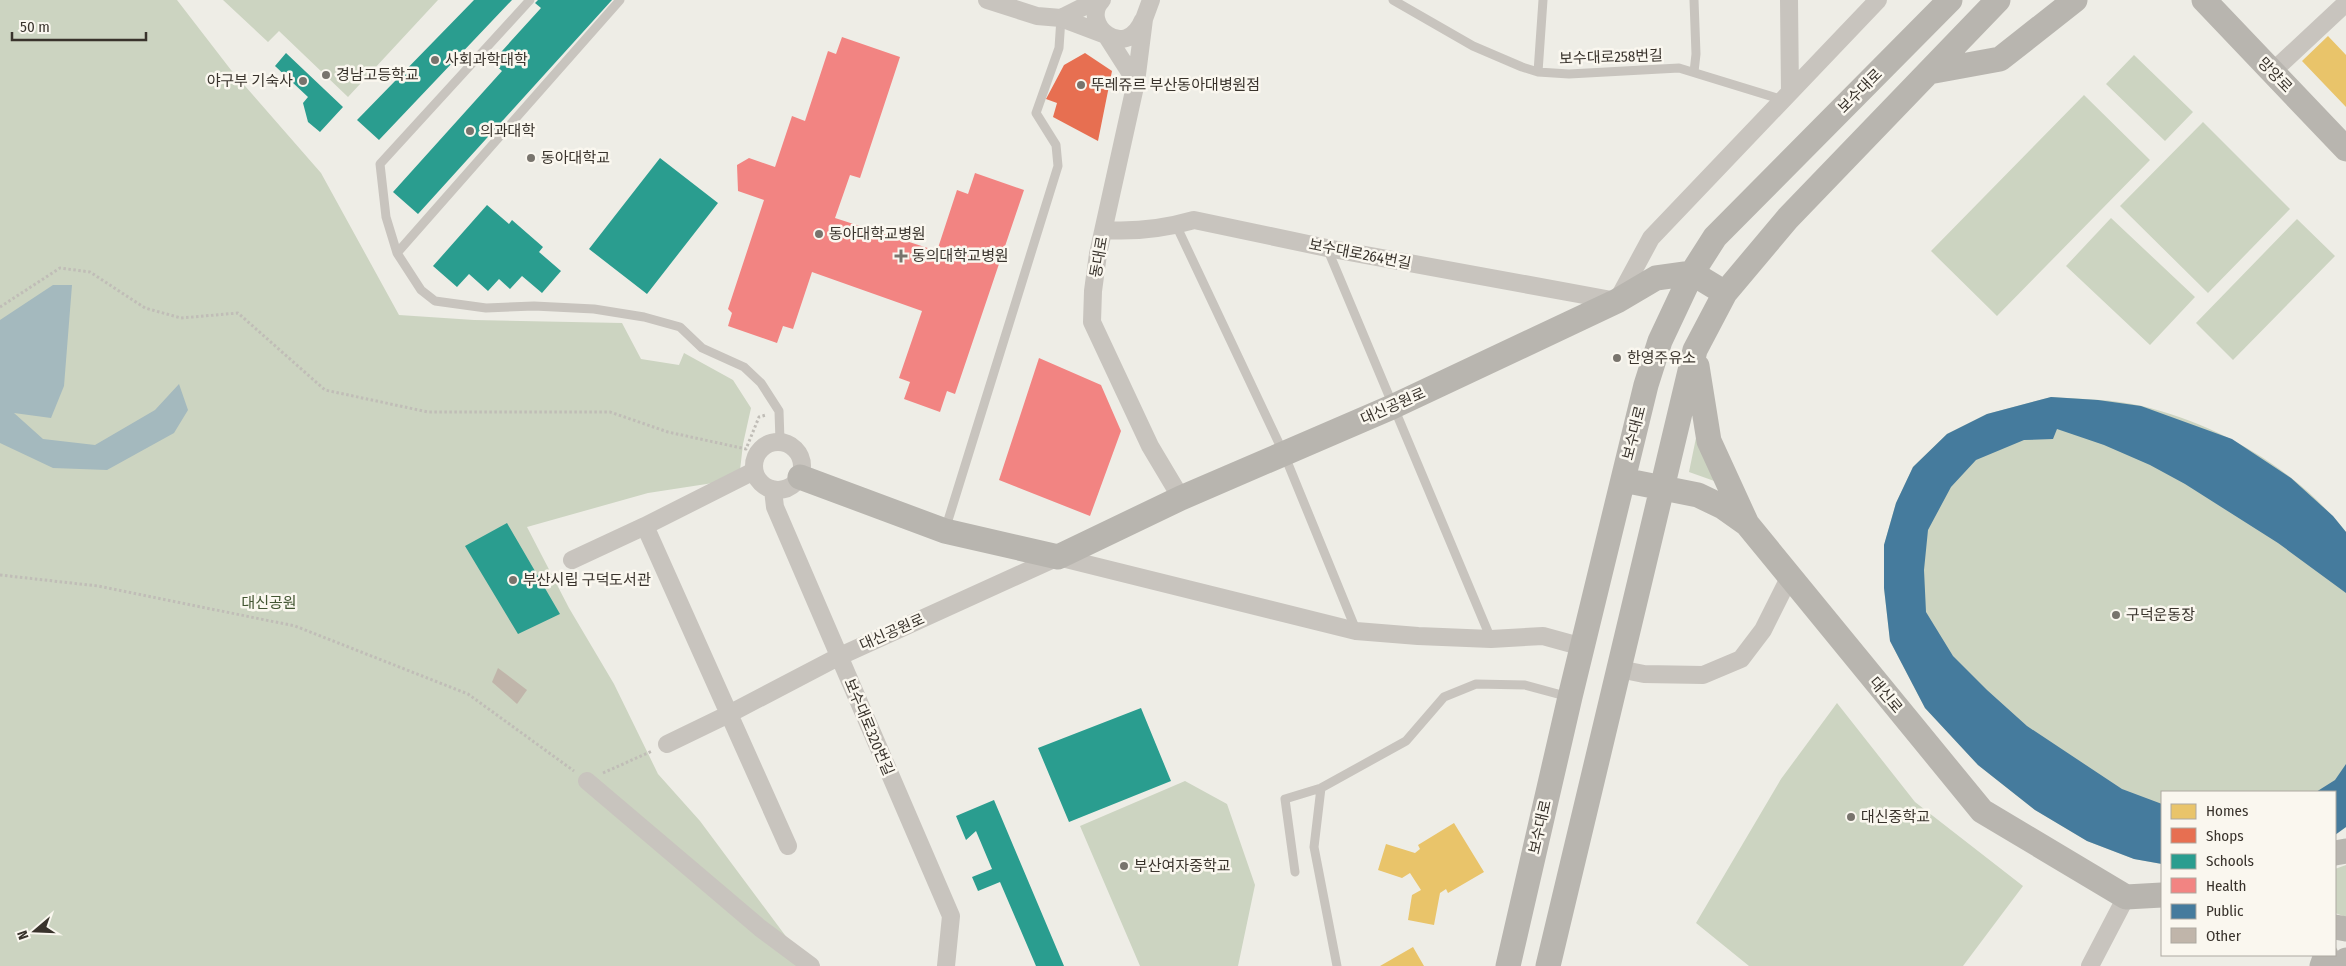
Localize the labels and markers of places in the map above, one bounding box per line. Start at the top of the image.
place label: 사회과학대학 [445,51,528,69]
marker: 사회과학대학 [429,54,441,66]
place label: 경남고등학교 [336,66,419,84]
marker: 경남고등학교 [320,69,332,81]
place label: 야구부 기숙사 [207,72,293,90]
marker: 야구부 기숙사 [297,75,309,87]
place label: 뚜레쥬르 부산동아대병원점 [1091,76,1260,94]
marker: 뚜레쥬르 부산동아대병원점 [1075,79,1087,91]
place label: 의과대학 [480,122,535,140]
marker: 의과대학 [464,125,476,137]
place label: 동아대학교 [541,149,610,167]
marker: 동아대학교 [525,152,537,164]
place label: 동아대학교병원 [829,225,926,243]
marker: 동아대학교병원 [813,228,825,240]
place label: 동의대학교병원 [912,247,1009,265]
marker: 동의대학교병원 [894,249,908,263]
place label: 한영주유소 [1627,349,1696,367]
marker: 한영주유소 [1611,352,1623,364]
place label: 부산시립 구덕도서관 [523,571,651,589]
marker: 부산시립 구덕도서관 [507,574,519,586]
place label: 구덕운동장 [2126,606,2195,624]
marker: 구덕운동장 [2110,609,2122,621]
place label: 대신중학교 [1861,808,1930,826]
marker: 대신중학교 [1845,811,1857,823]
place label: 부산여자중학교 [1134,857,1231,875]
marker: 부산여자중학교 [1118,860,1130,872]

